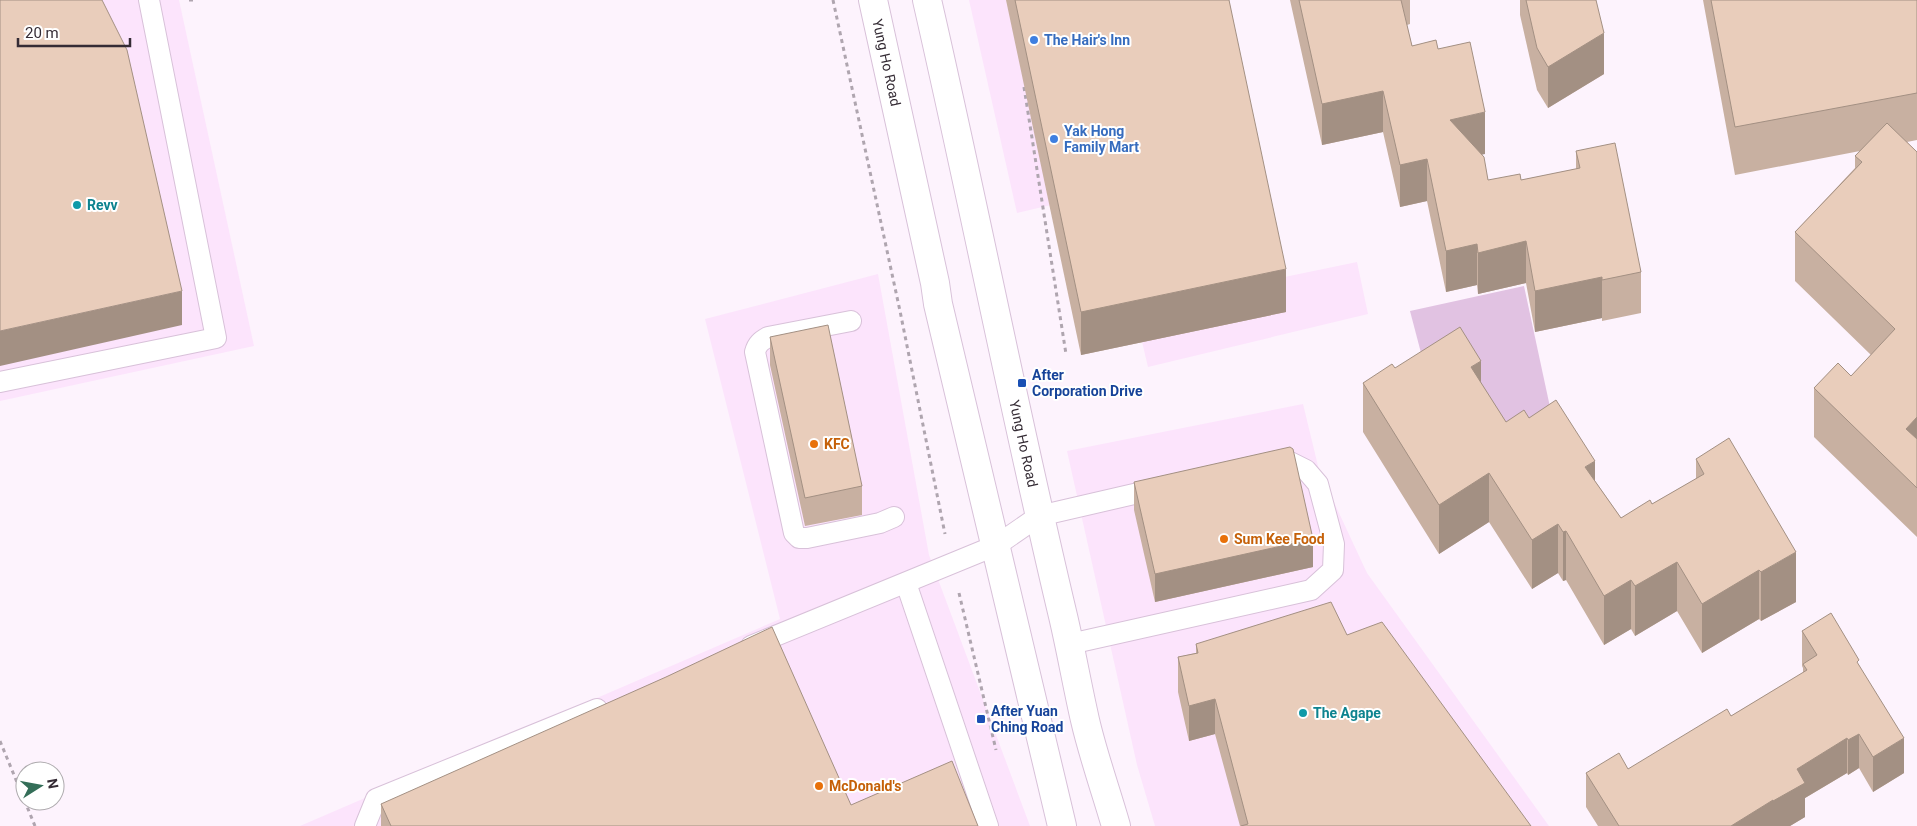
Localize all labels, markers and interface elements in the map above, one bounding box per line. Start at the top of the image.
scale bar [18,15,130,47]
street label: Yung Ho Road [869,18,904,107]
text: 20 m [25,24,59,42]
place label: The Hair's Inn [1044,32,1130,48]
marker: The Hair's Inn [1028,34,1040,46]
place label: Yak Hong Family Mart [1064,123,1139,155]
marker: Yak Hong Family Mart [1048,133,1060,145]
place label: Revv [87,197,118,213]
marker: Revv [71,199,83,211]
place label: After Corporation Drive [1032,367,1143,399]
marker: After Corporation Drive [1016,377,1028,389]
street label: Yung Ho Road [1006,399,1041,489]
place label: KFC [824,436,850,452]
marker: KFC [808,438,820,450]
place label: Sum Kee Food [1234,531,1325,547]
marker: Sum Kee Food [1218,533,1230,545]
place label: After Yuan Ching Road [991,703,1063,735]
place label: The Agape [1313,705,1381,721]
marker: The Agape [1297,707,1309,719]
marker: After Yuan Ching Road [975,713,987,725]
north arrow [15,761,65,811]
text: N [44,777,62,790]
place label: McDonald's [829,778,901,794]
marker: McDonald's [813,780,825,792]

